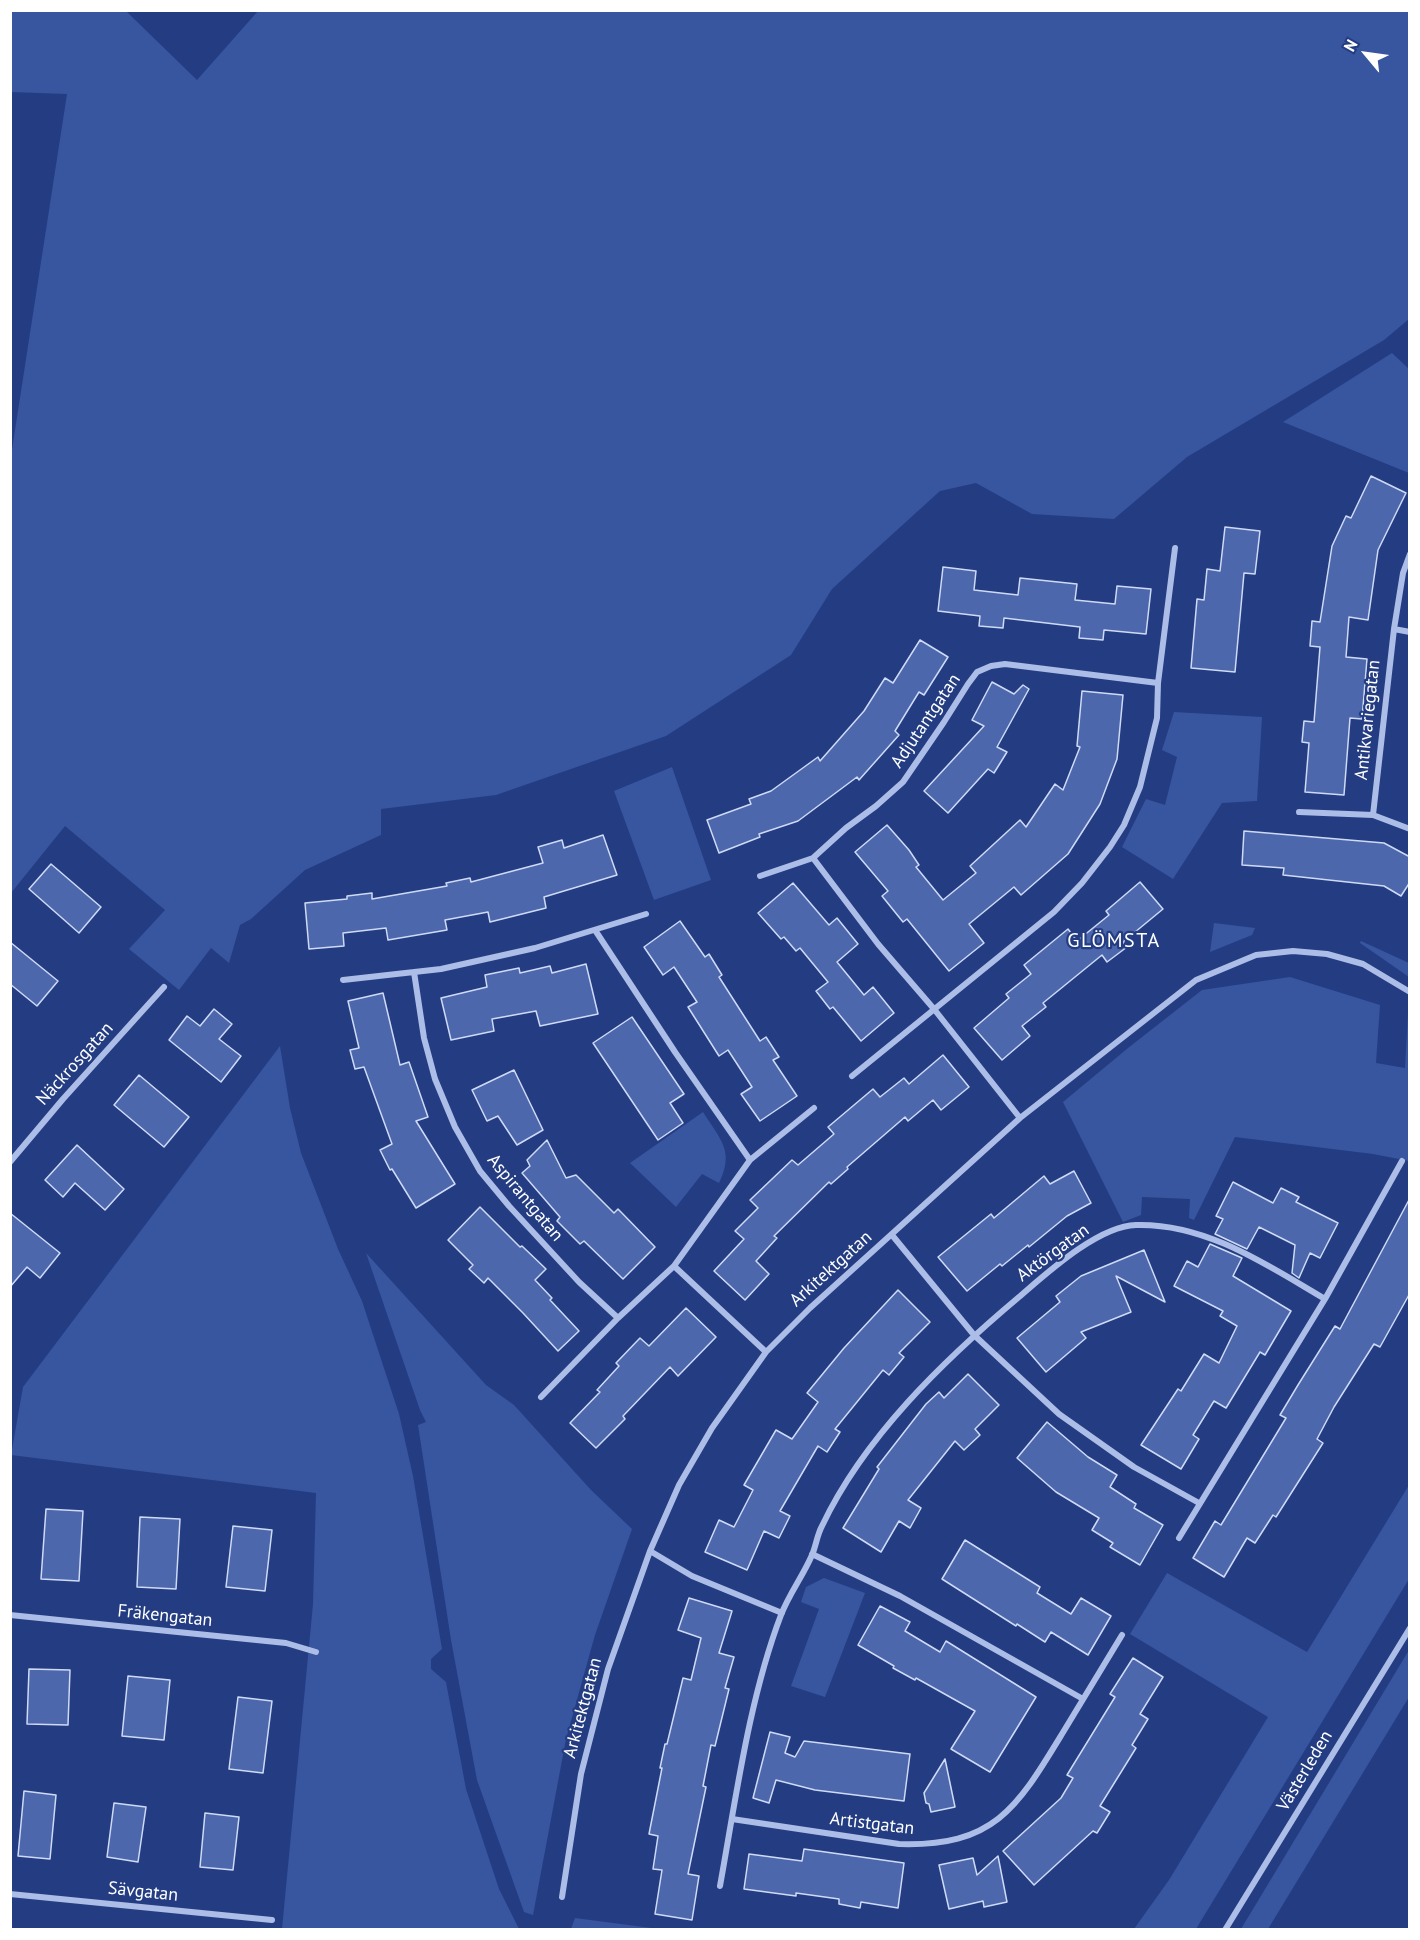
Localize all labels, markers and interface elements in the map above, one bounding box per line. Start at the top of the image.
north arrow [1336,24,1396,84]
text: N [1339,36,1362,55]
street label: Antikvariegatan [1351,659,1385,781]
street label: Adjutantgatan [887,670,965,772]
district label: GLÖMSTA [1067,929,1161,953]
street label: Näckrosgatan [32,1018,118,1110]
street label: Aspirantgatan [482,1150,568,1246]
street label: Aktörgatan [1013,1219,1093,1287]
street label: Arkitektgatan [785,1226,877,1312]
street label: Fräkengatan [117,1600,213,1632]
street label: Arkitektgatan [559,1655,607,1761]
street label: Västerleden [1273,1727,1337,1815]
street label: Artistgatan [828,1808,916,1840]
street label: Sävgatan [107,1878,179,1906]

